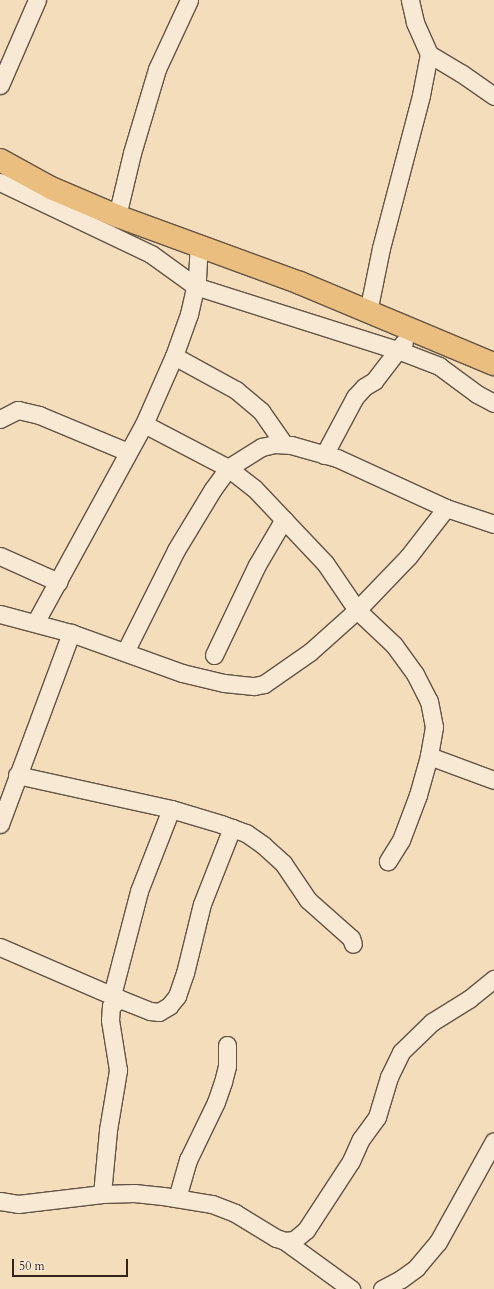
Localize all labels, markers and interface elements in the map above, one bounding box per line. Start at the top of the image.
scale bar [14,1251,130,1277]
text: 50 m [19,1258,45,1274]

